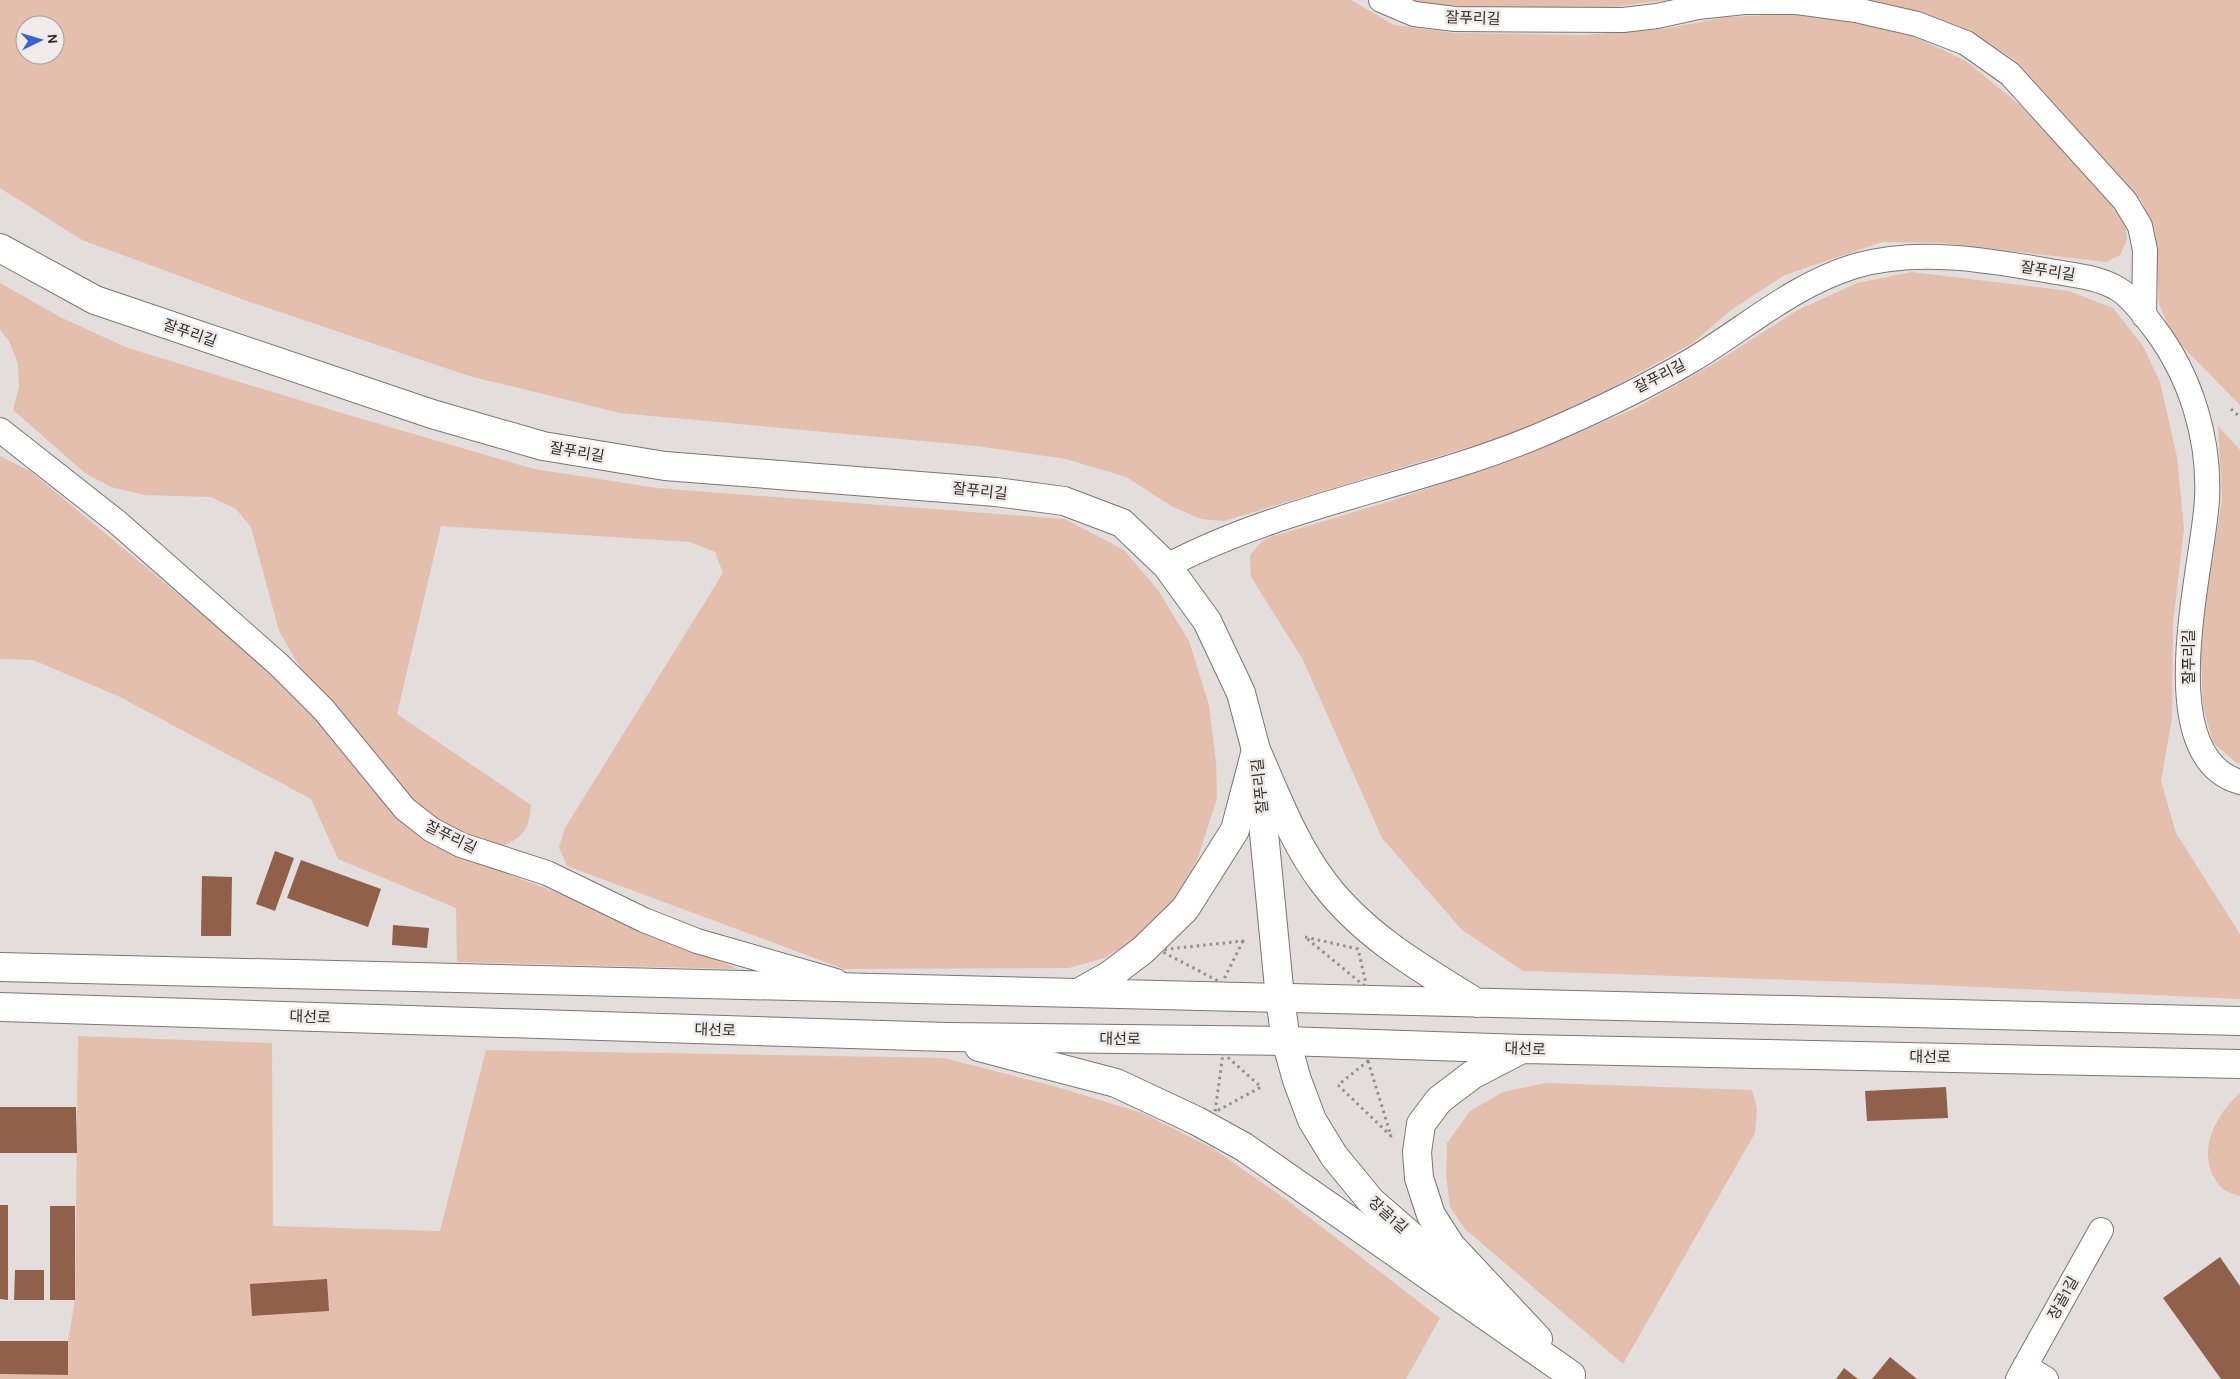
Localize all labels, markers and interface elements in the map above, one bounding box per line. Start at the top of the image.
street label: 잘푸리길 [1445,8,1501,28]
north arrow [15,15,65,65]
text: N [44,33,61,45]
street label: 잘푸리길 [2019,258,2077,284]
street label: 잘푸리길 [161,316,219,350]
street label: 잘푸리길 [1631,355,1689,397]
street label: 잘푸리길 [548,438,606,466]
street label: 잘푸리길 [952,479,1008,503]
street label: 잘푸리길 [2180,629,2198,685]
street label: 잘푸리길 [1248,758,1272,814]
street label: 잘푸리길 [422,817,480,857]
street label: 대선로 [289,1007,331,1027]
street label: 대선로 [694,1020,736,1040]
street label: 대선로 [1099,1030,1141,1048]
street label: 대선로 [1504,1039,1546,1059]
street label: 대선로 [1909,1048,1951,1066]
street label: 장골1길 [1365,1193,1411,1237]
street label: 장골1길 [2044,1273,2082,1323]

